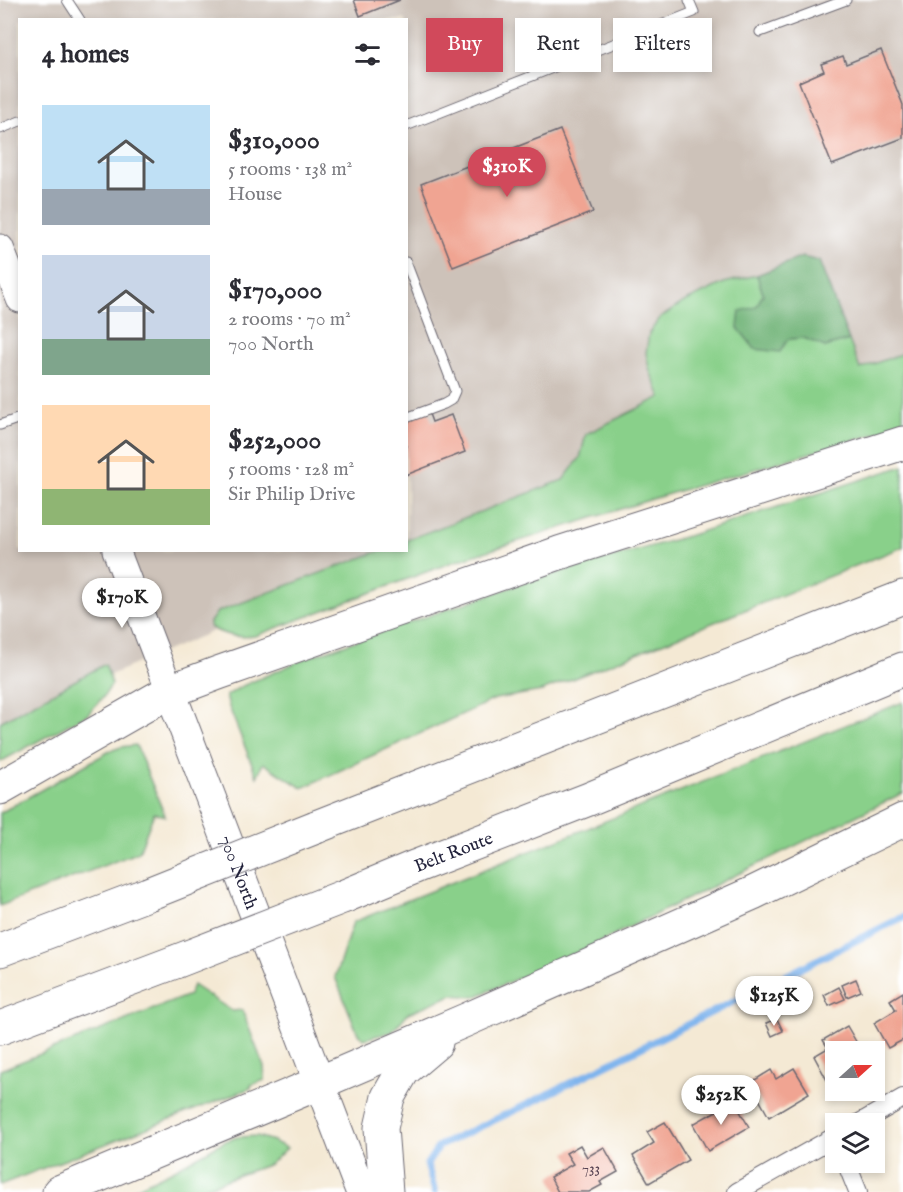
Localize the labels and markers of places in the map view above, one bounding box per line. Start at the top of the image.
pin: $310K [465,147,549,198]
pin: $170K [80,578,164,629]
pin: $125K [732,976,816,1027]
pin: $252K [679,1075,763,1126]

